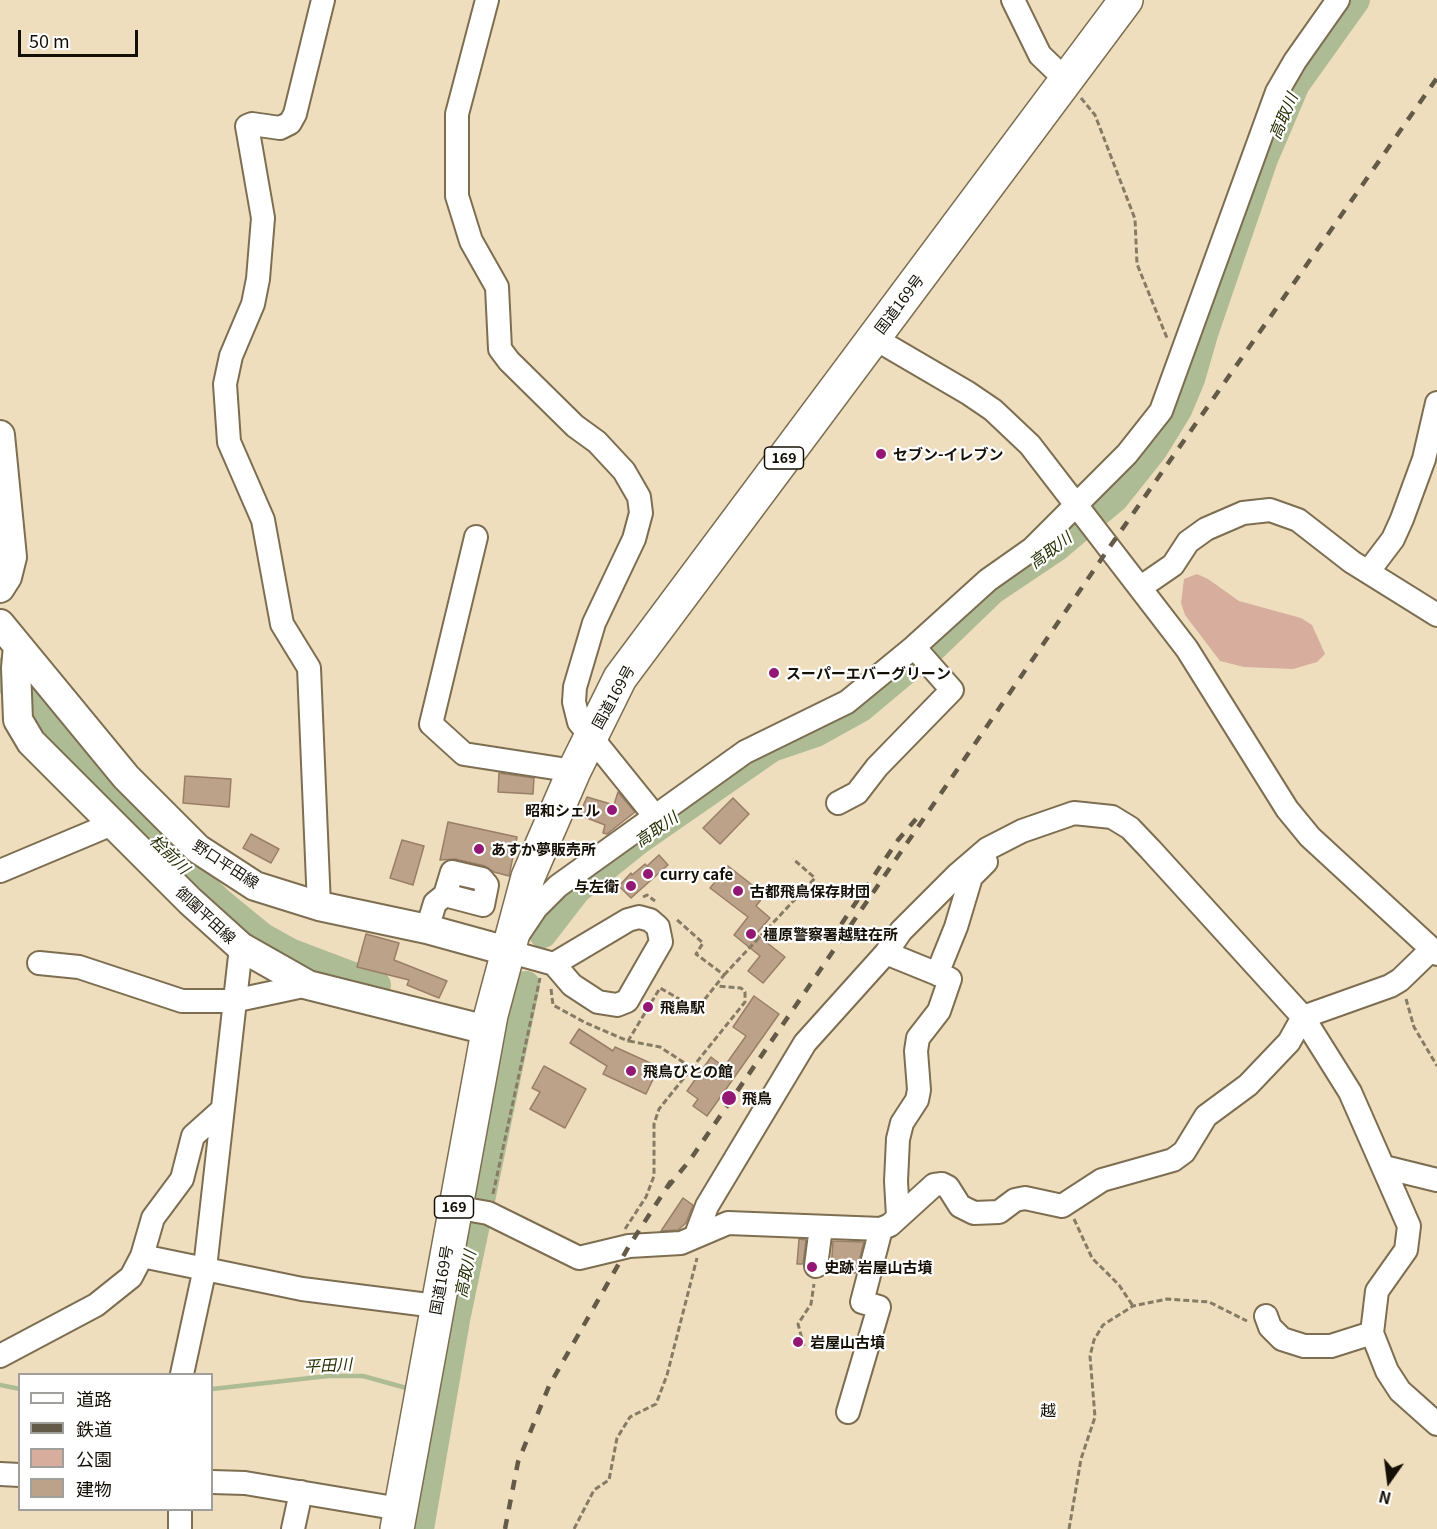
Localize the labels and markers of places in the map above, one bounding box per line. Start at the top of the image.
place label: セブン-イレブン [893,445,1004,463]
marker: セブン-イレブン [874,447,888,461]
place label: スーパーエバーグリーン [786,664,951,682]
marker: スーパーエバーグリーン [767,666,781,680]
place label: 昭和シェル [525,801,600,819]
marker: 昭和シェル [605,803,619,817]
place label: あすか夢販売所 [491,840,596,858]
marker: あすか夢販売所 [472,842,486,856]
place label: curry cafe [660,865,733,883]
marker: curry cafe [641,867,655,881]
place label: 与左衛 [574,877,619,895]
marker: 与左衛 [624,879,638,893]
place label: 古都飛鳥保存財団 [750,882,870,900]
marker: 古都飛鳥保存財団 [731,884,745,898]
place label: 橿原警察署越駐在所 [763,925,898,943]
marker: 橿原警察署越駐在所 [744,927,758,941]
place label: 飛鳥駅 [660,998,705,1016]
marker: 飛鳥駅 [641,1000,655,1014]
place label: 飛鳥びとの館 [643,1062,733,1080]
marker: 飛鳥びとの館 [624,1064,638,1078]
marker: 飛鳥 [720,1089,738,1107]
place label: 飛鳥 [742,1089,772,1107]
place label: 史跡 岩屋山古墳 [824,1258,932,1276]
marker: 史跡 岩屋山古墳 [805,1260,819,1274]
place label: 岩屋山古墳 [810,1333,885,1351]
marker: 岩屋山古墳 [791,1335,805,1349]

